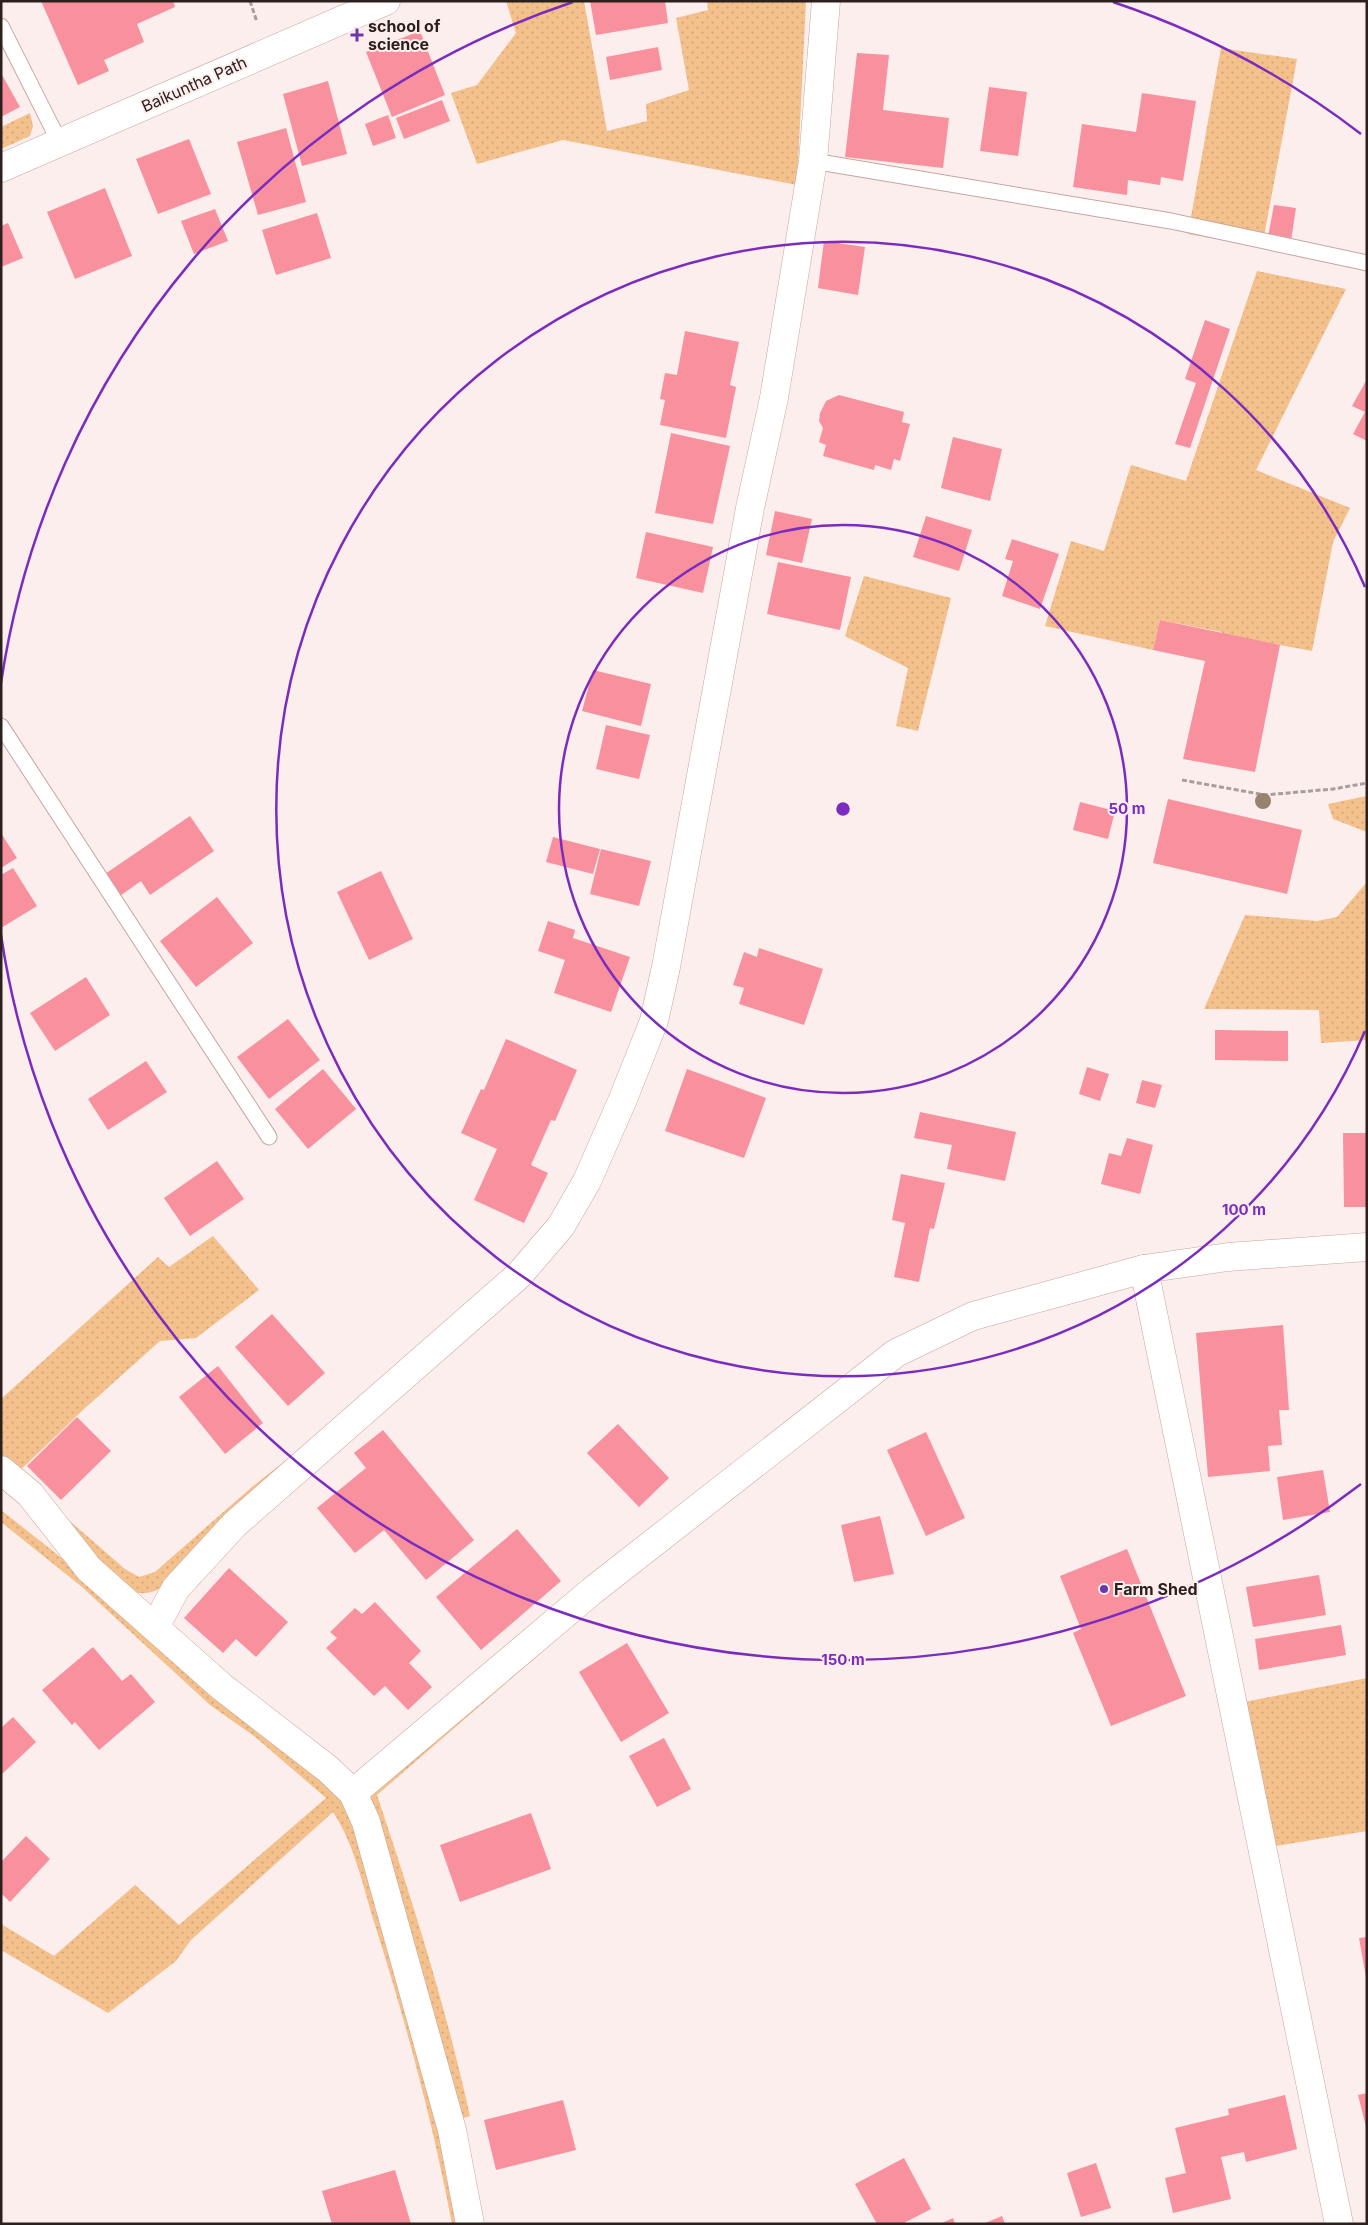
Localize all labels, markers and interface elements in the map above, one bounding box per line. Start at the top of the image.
place label: school of science [368,16,441,54]
marker: school of science [350,28,364,42]
street label: Baikuntha Path [138,52,250,116]
text: 50 m [1109,799,1145,818]
centre of rings [834,800,852,818]
text: 100 m [1222,1200,1266,1219]
place label: Farm Shed [1114,1579,1198,1599]
marker: Farm Shed [1098,1583,1110,1595]
text: 150 m [821,1650,865,1669]

